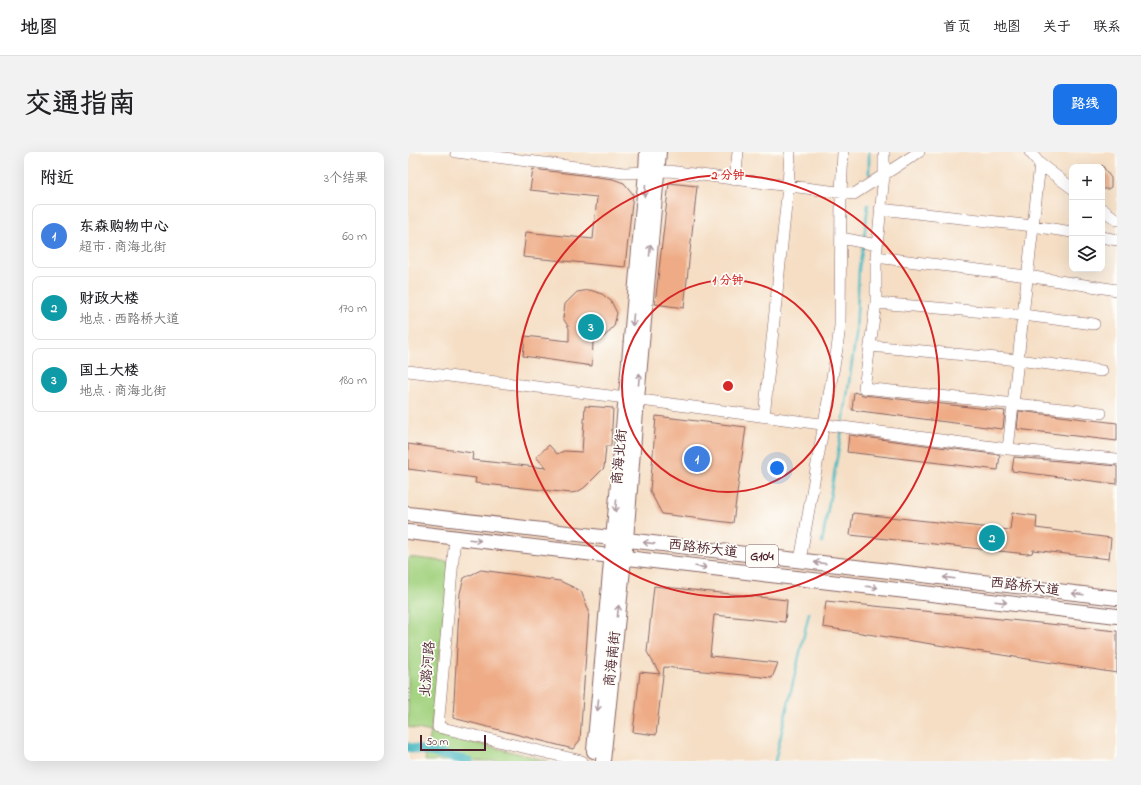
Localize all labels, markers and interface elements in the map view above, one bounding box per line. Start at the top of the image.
text: 地图 [20,15,58,42]
text: 首页 [943,17,971,38]
text: 地图 [993,17,1021,38]
text: 关于 [1043,17,1071,38]
text: 联系 [1093,17,1121,38]
button: 路线 [1053,84,1117,125]
text: 交通指南 [24,85,136,126]
map controls [1069,164,1105,272]
button: + [1069,164,1105,200]
text: 附近 [40,166,74,191]
text: 2 分钟 [711,167,744,185]
text: 3个结果 [324,169,368,188]
one-way arrow [641,184,648,197]
button: − [1069,200,1105,236]
text: 东森购物中心 [79,216,169,238]
text: 1 [52,227,56,246]
text: 60 m [342,227,367,246]
button: layers [1069,236,1105,272]
text: 超市 · 商海北街 [79,238,166,257]
one-way arrow [647,244,654,257]
text: 1 分钟 [713,272,743,290]
text: 财政大楼 [79,288,139,310]
text: 2 [51,299,57,318]
text: 170 m [339,299,367,318]
text: 地点 · 西路桥大道 [79,310,179,329]
pin: 3 [578,312,604,342]
one-way arrow [629,313,636,326]
text: 国土大楼 [79,360,139,382]
text: 3 [51,371,57,390]
text: 180 m [339,371,367,390]
one-way arrow [635,373,642,386]
centre of rings [721,379,735,393]
text: 地点 · 商海北街 [79,382,166,401]
street label: 商海北街 [607,428,633,486]
pin: 1 [684,444,710,474]
your location [767,458,787,478]
one-way arrow [612,499,620,512]
pin: 2 [979,523,1005,553]
street label: 西路桥大道 [667,534,739,564]
one-way arrow [468,536,481,543]
one-way arrow [643,539,656,547]
road number: G104 [746,545,778,567]
one-way arrow [814,559,827,567]
one-way arrow [694,563,707,570]
street label: 西路桥大道 [989,572,1061,602]
one-way arrow [943,574,956,582]
one-way arrow [865,583,878,591]
one-way arrow [1072,590,1085,597]
one-way arrow [994,598,1007,606]
one-way arrow [615,605,622,618]
street label: 商海南街 [600,630,626,688]
street label: 北潞河路 [415,640,441,698]
one-way arrow [595,698,602,711]
scale bar [420,733,486,752]
text: 50 m [426,734,448,750]

